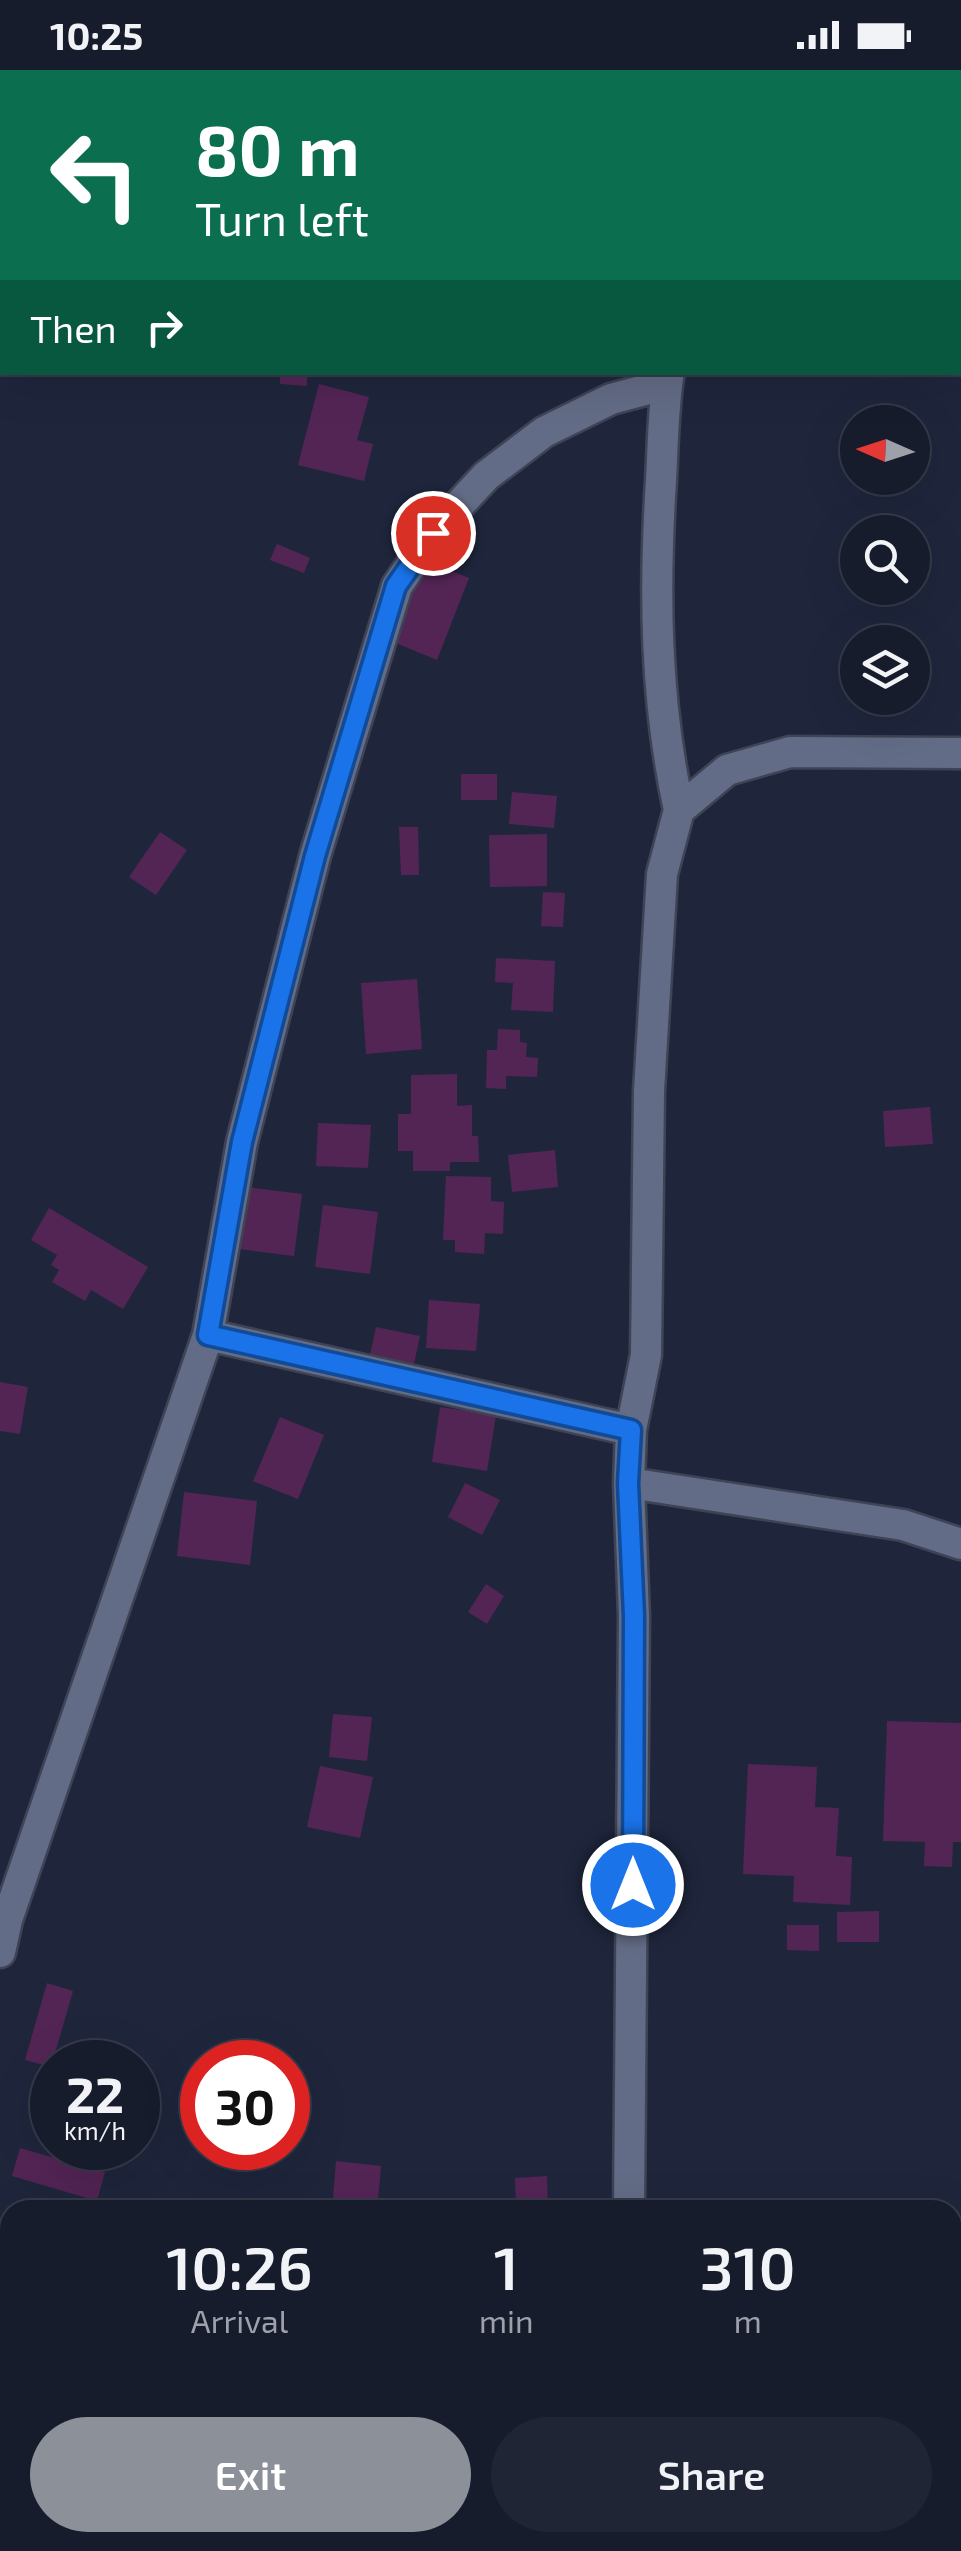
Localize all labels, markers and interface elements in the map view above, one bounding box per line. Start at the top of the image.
text: 10:25 [50,12,143,58]
text: 80 m [195,106,360,190]
icon: left [30,110,160,240]
text: Turn left [195,191,369,245]
icon: right [137,300,192,355]
text: Then [30,305,117,351]
north arrow [840,405,930,495]
map controls [840,405,930,715]
pin [391,491,476,576]
icon: arrive [406,506,461,561]
button: search [840,515,930,605]
button: layers [840,625,930,715]
position arrow [581,1833,685,1937]
speed limit sign: 30 [180,2040,310,2170]
text: 22 [66,2063,124,2123]
text: km/h [64,2115,126,2145]
text: 10:26 [166,2230,313,2302]
text: 1 [494,2230,519,2302]
text: 310 [700,2230,796,2302]
text: Arrival [191,2301,288,2339]
text: min [479,2301,534,2339]
text: m [734,2301,762,2339]
button: Exit [30,2417,471,2532]
button: Share [491,2417,932,2532]

